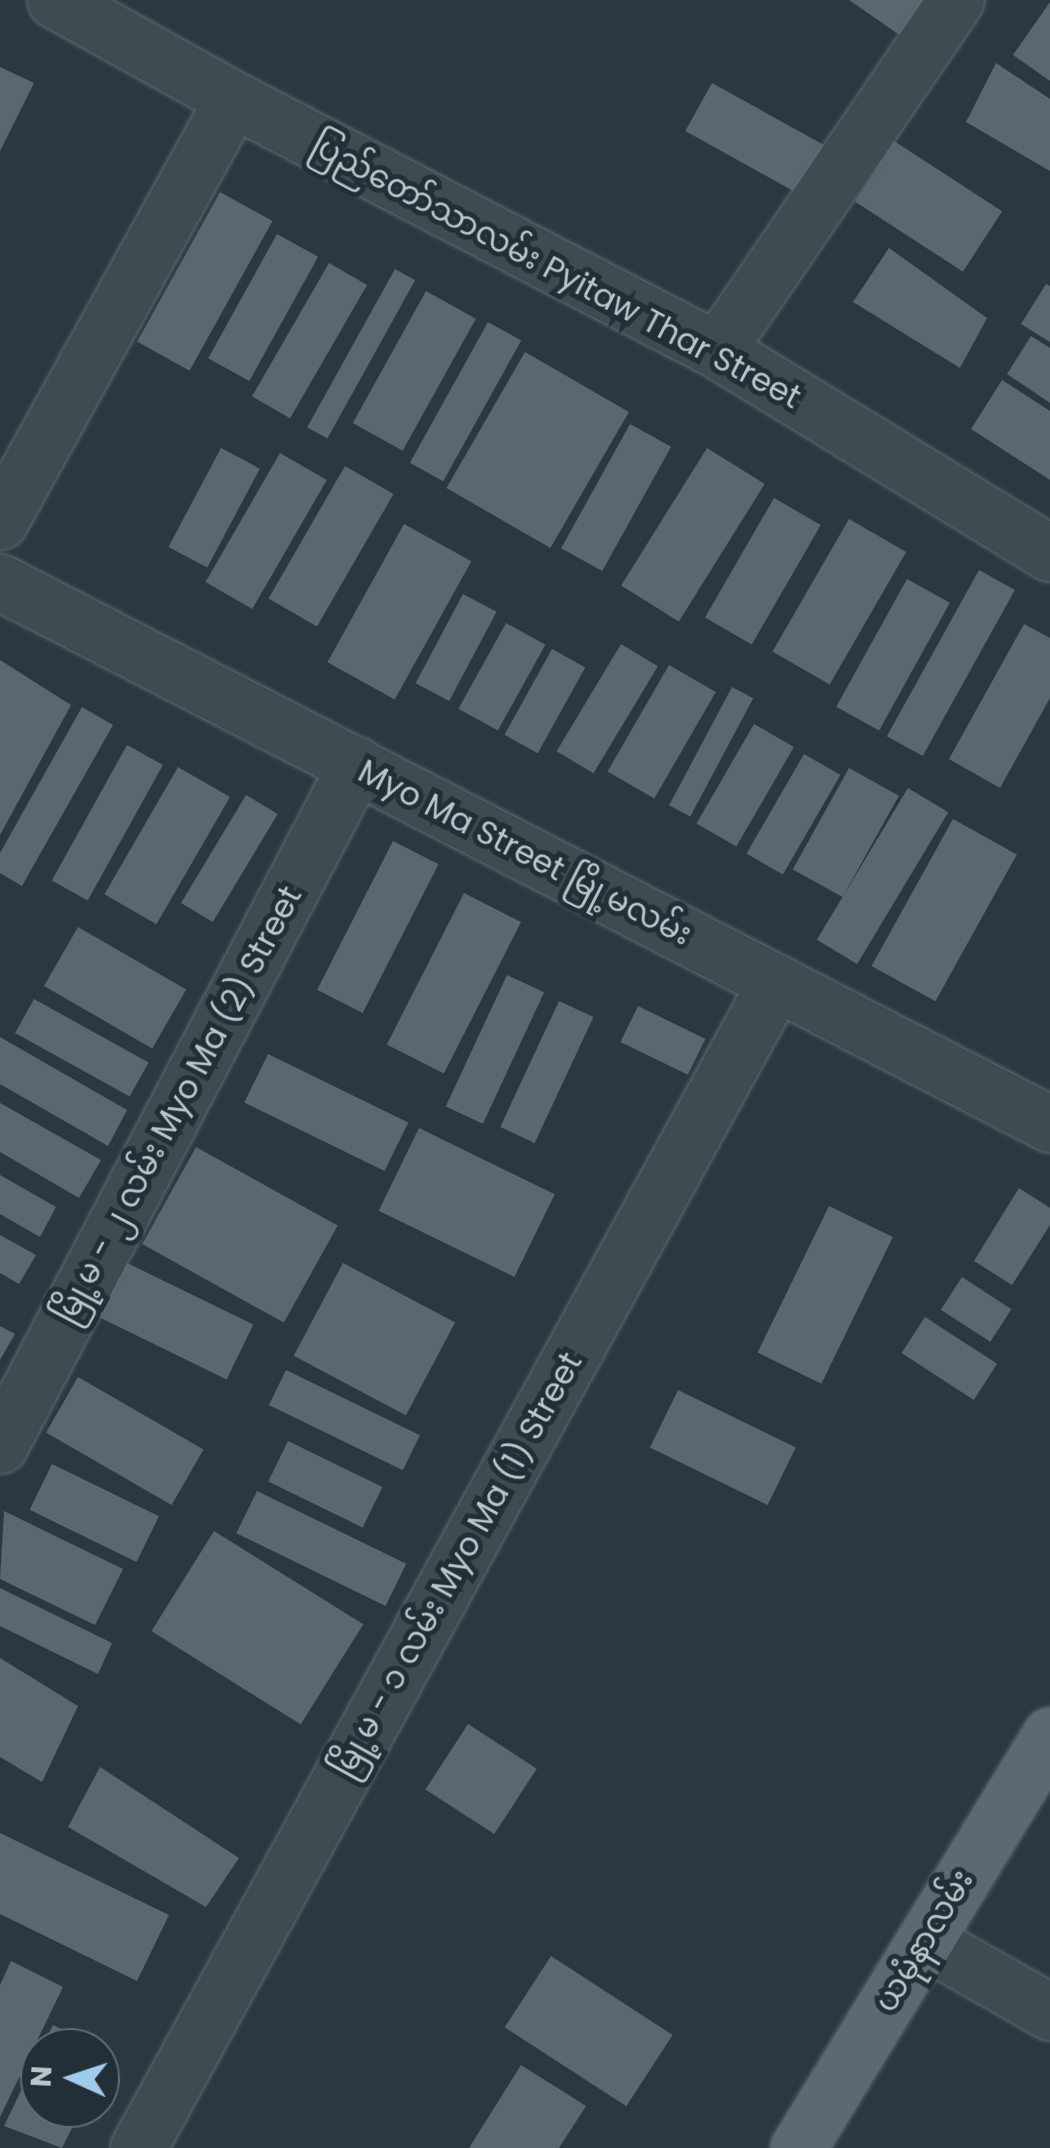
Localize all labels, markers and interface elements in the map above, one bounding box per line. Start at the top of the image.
street label: ပြည်တော်သာလမ်း Pyitaw Thar Street [305,125,807,417]
street label: Myo Ma Street မြို့မလမ်း [352,752,698,954]
street label: မြို့မ - ၂ လမ်း Myo Ma (2) Street [46,880,310,1330]
street label: မြို့မ - ၁ လမ်း Myo Ma (1) Street [324,1346,590,1784]
street label: ယမုံနာလမ်း [867,1863,981,2019]
north arrow [20,2028,120,2128]
text: N [22,2065,62,2088]

